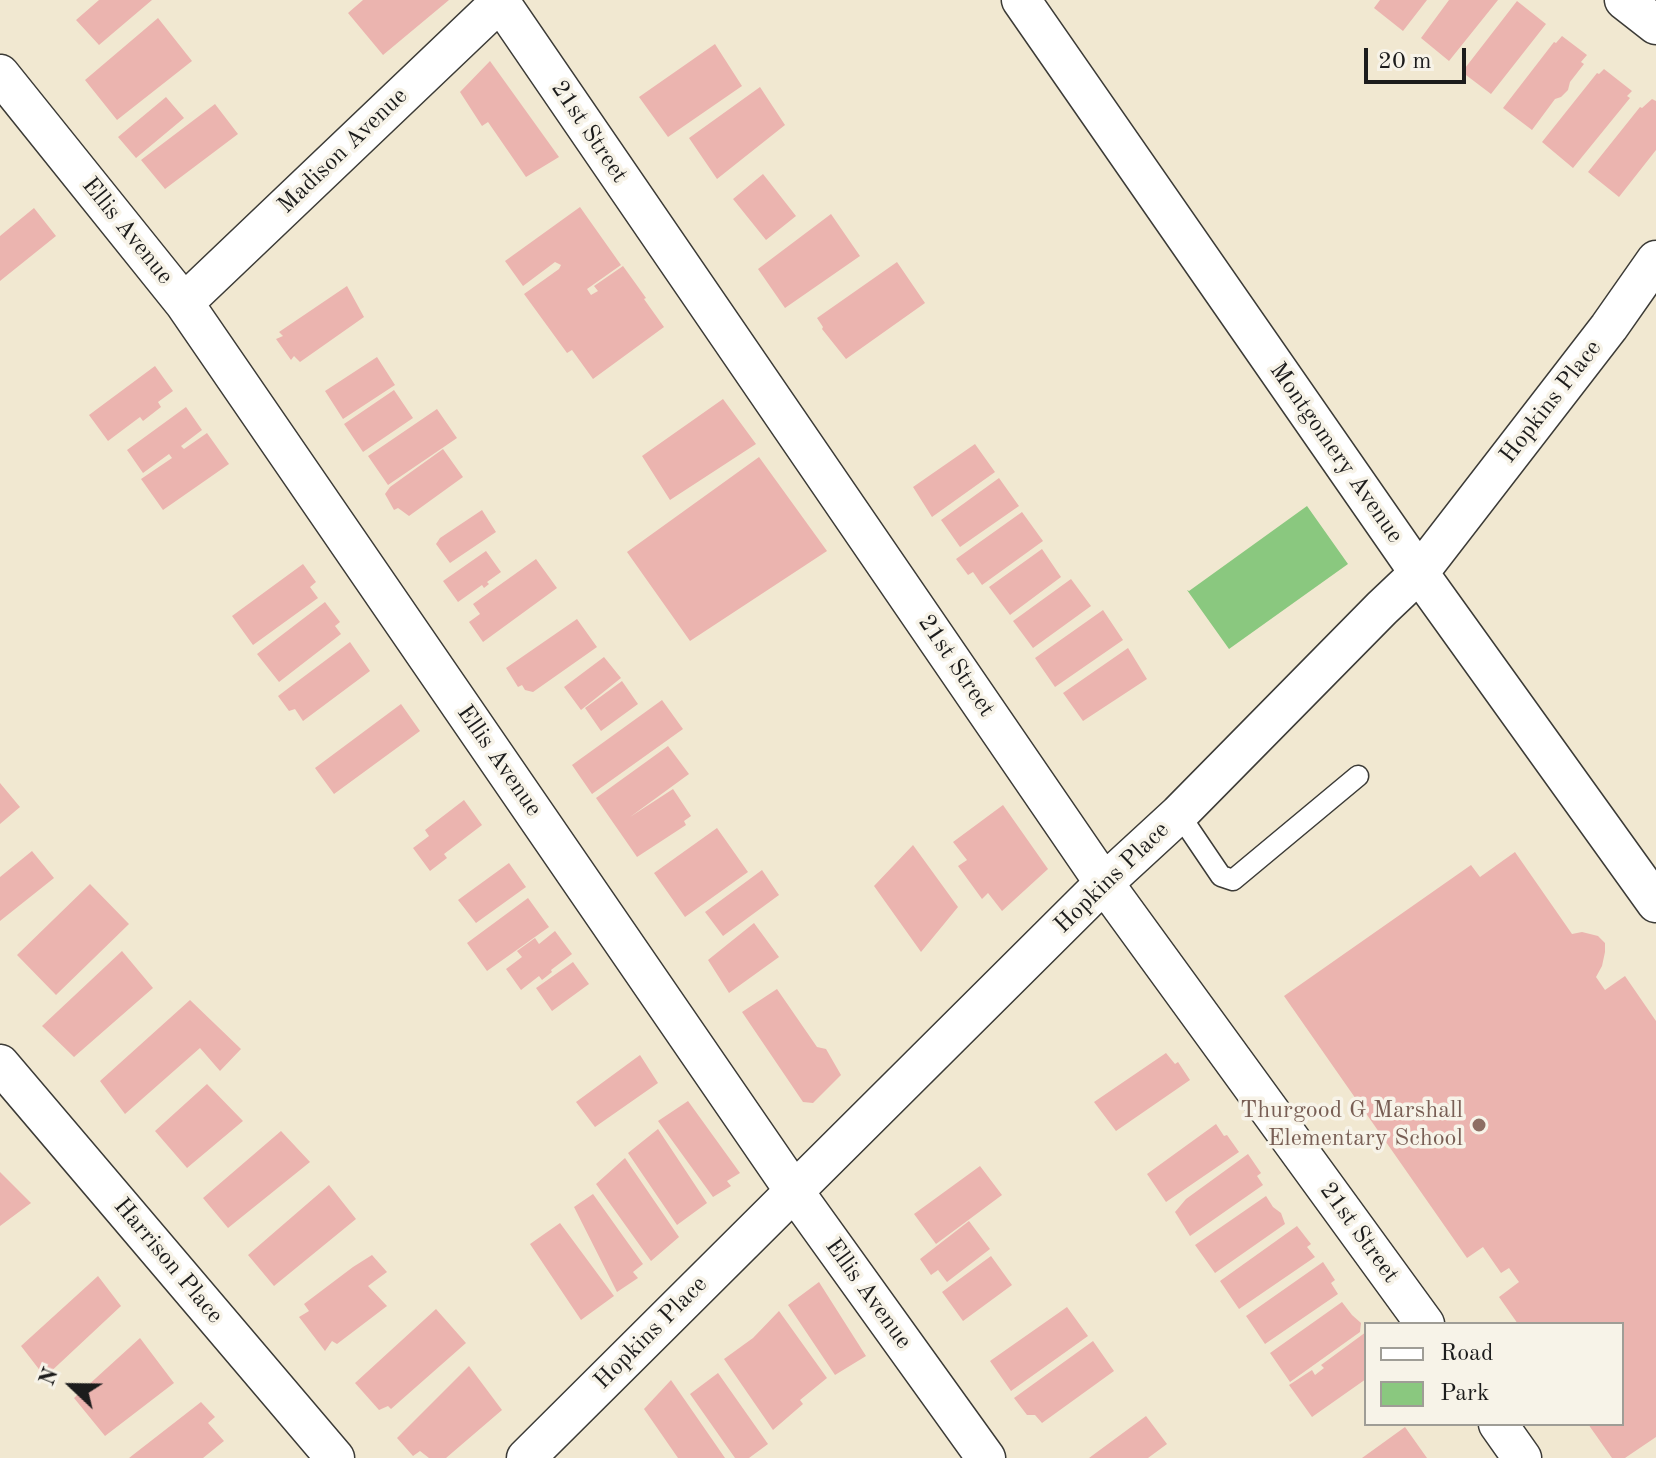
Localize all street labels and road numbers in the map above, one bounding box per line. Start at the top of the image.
street label: 21st Street [544,75,634,189]
street label: Madison Avenue [272,82,414,220]
street label: Ellis Avenue [75,172,179,290]
street label: Hopkins Place [1494,335,1608,469]
street label: Montgomery Avenue [1263,357,1409,549]
street label: 21st Street [911,609,1001,723]
street label: Ellis Avenue [450,700,548,822]
street label: Hopkins Place [1049,816,1175,940]
street label: 21st Street [1313,1177,1405,1289]
street label: Harrison Place [107,1192,229,1330]
street label: Ellis Avenue [818,1233,918,1355]
street label: Hopkins Place [588,1270,714,1396]

